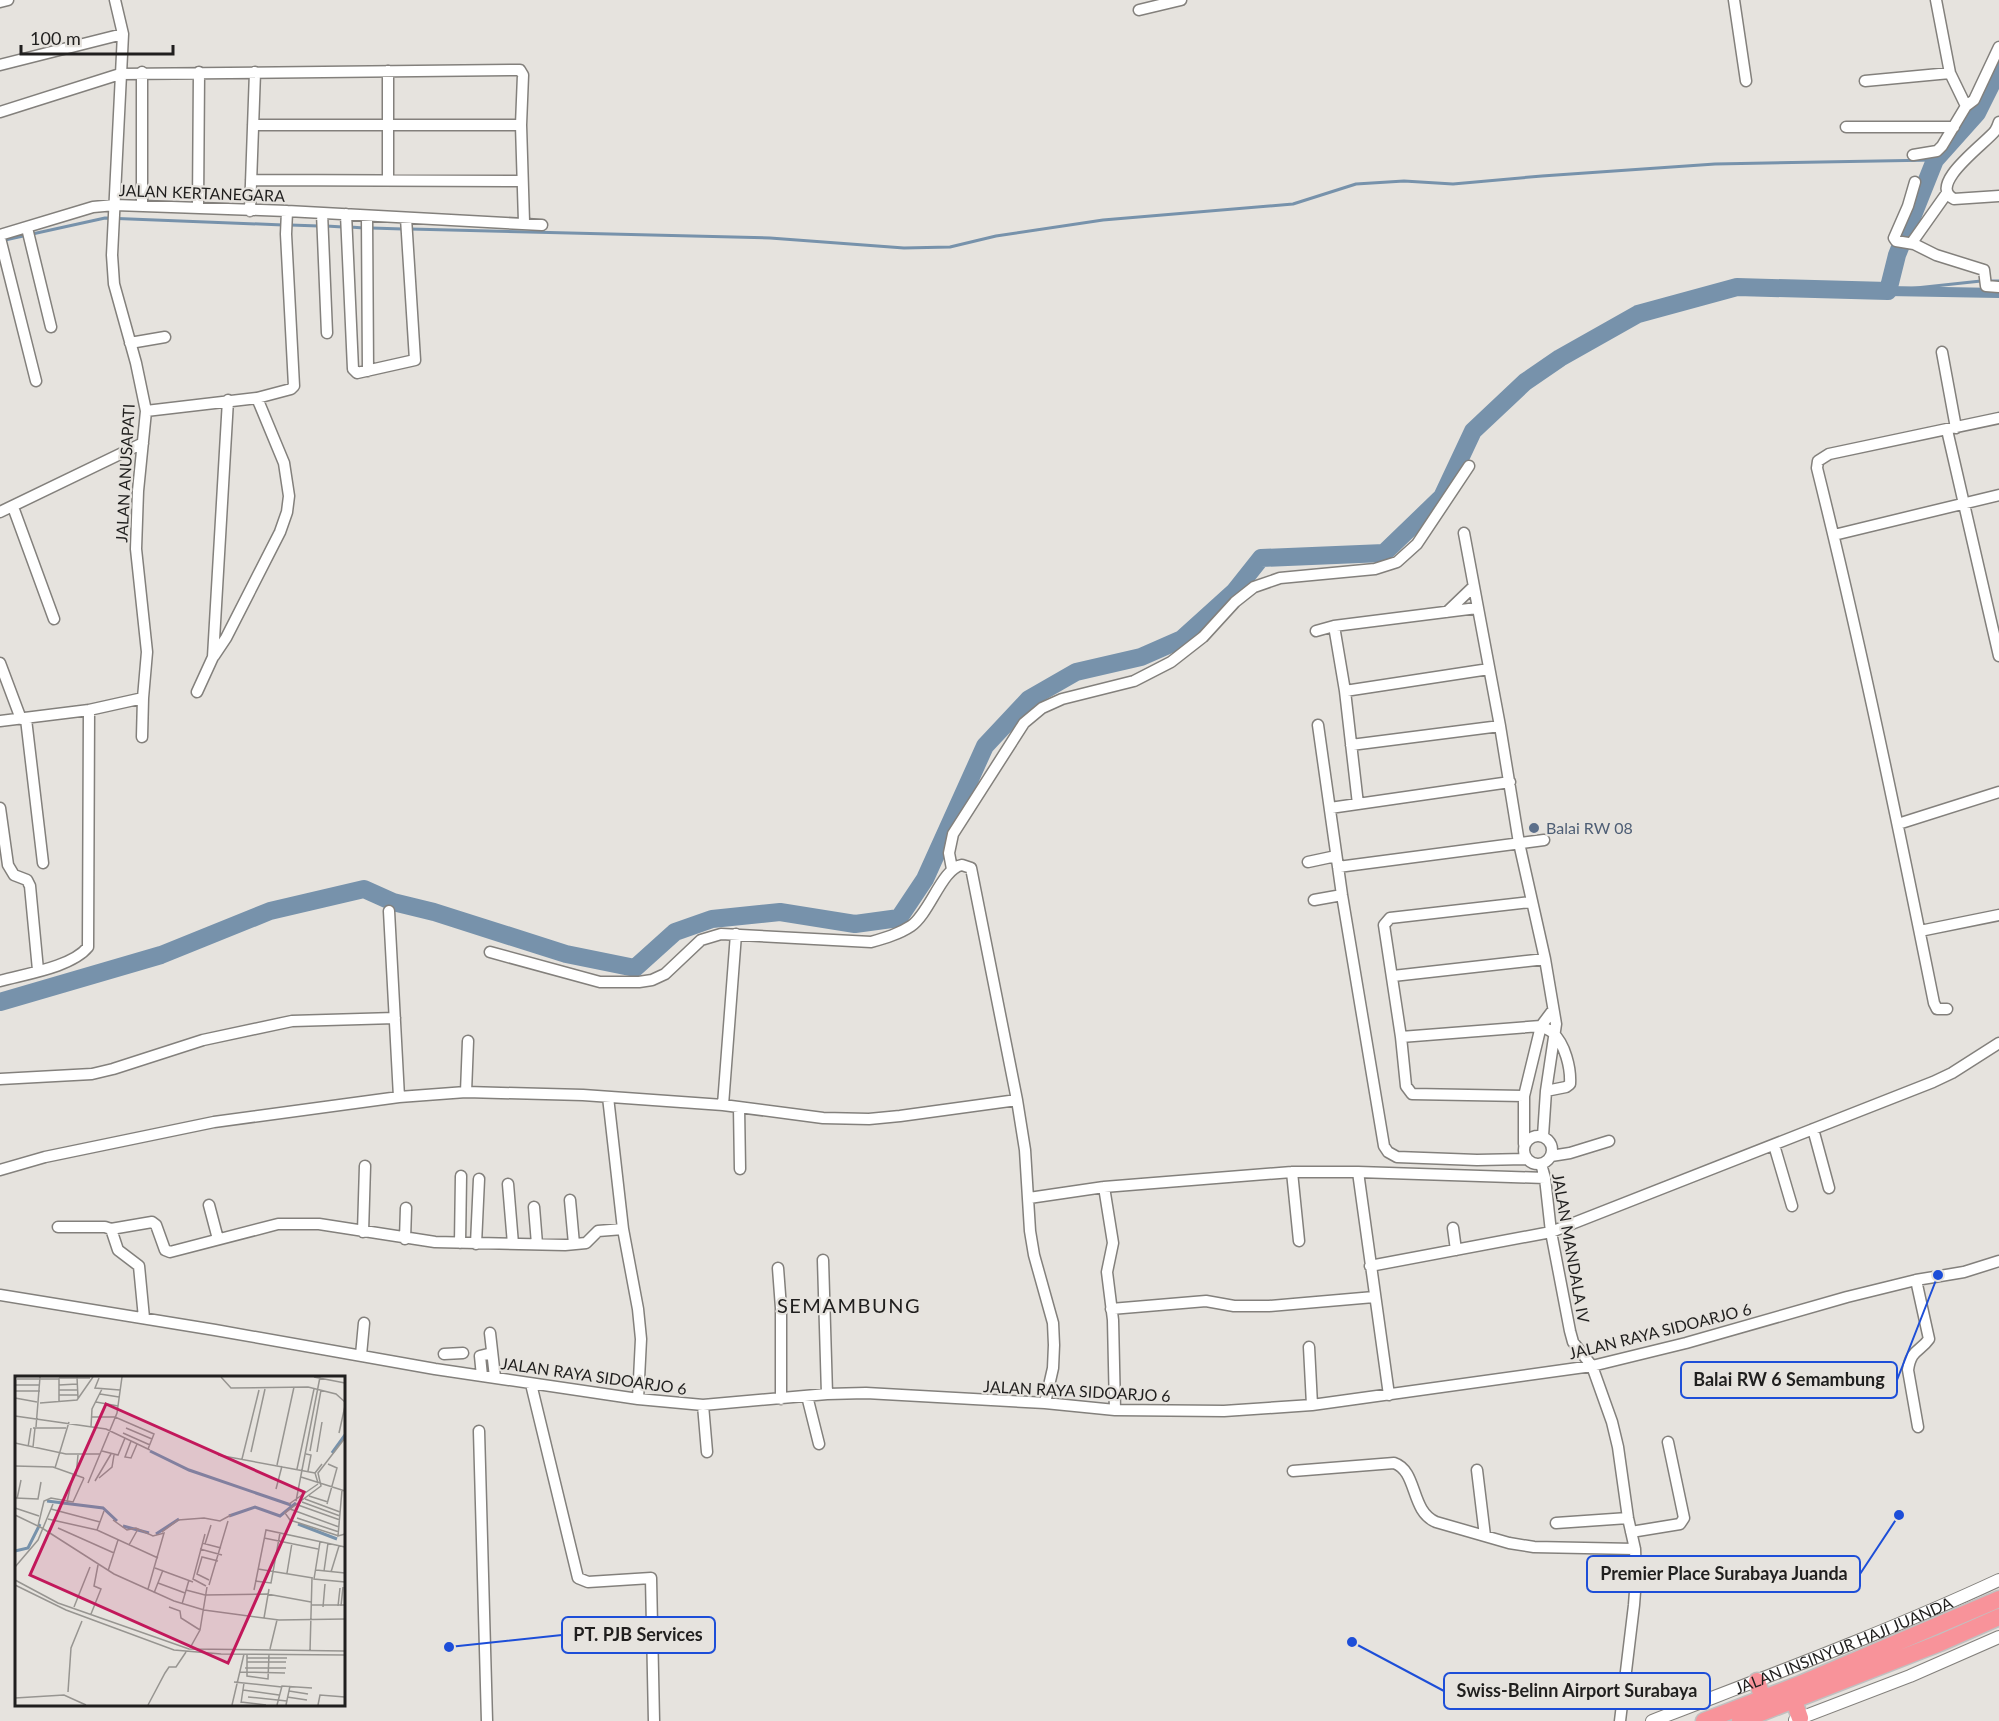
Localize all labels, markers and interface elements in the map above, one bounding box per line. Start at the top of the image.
scale bar [21,18,172,56]
text: 100 m [30,27,81,49]
street label: JALAN KERTANEGARA [119,180,285,205]
street label: JALAN ANUSAPATI [111,403,138,543]
place label: Balai RW 08 [1546,818,1633,837]
marker: Balai RW 08 [1527,821,1541,835]
street label: JALAN MANDALA IV [1549,1172,1594,1324]
district label: SEMAMBUNG [777,1293,921,1317]
street label: JALAN RAYA SIDOARJO 6 [1567,1299,1753,1362]
street label: JALAN RAYA SIDOARJO 6 [500,1353,688,1398]
callout: Balai RW 6 Semambung [1681,1362,1897,1398]
text: Balai RW 6 Semambung [1693,1368,1885,1390]
inset map [15,1376,345,1706]
street label: JALAN RAYA SIDOARJO 6 [983,1376,1171,1405]
callout: Premier Place Surabaya Juanda [1587,1556,1860,1592]
text: Premier Place Surabaya Juanda [1600,1562,1848,1584]
street label: JALAN INSINYUR HAJI JUANDA [1732,1592,1955,1697]
callout: PT. PJB Services [562,1617,715,1653]
text: PT. PJB Services [573,1623,703,1645]
callout: Swiss-Belinn Airport Surabaya [1444,1673,1710,1709]
text: Swiss-Belinn Airport Surabaya [1457,1679,1697,1701]

